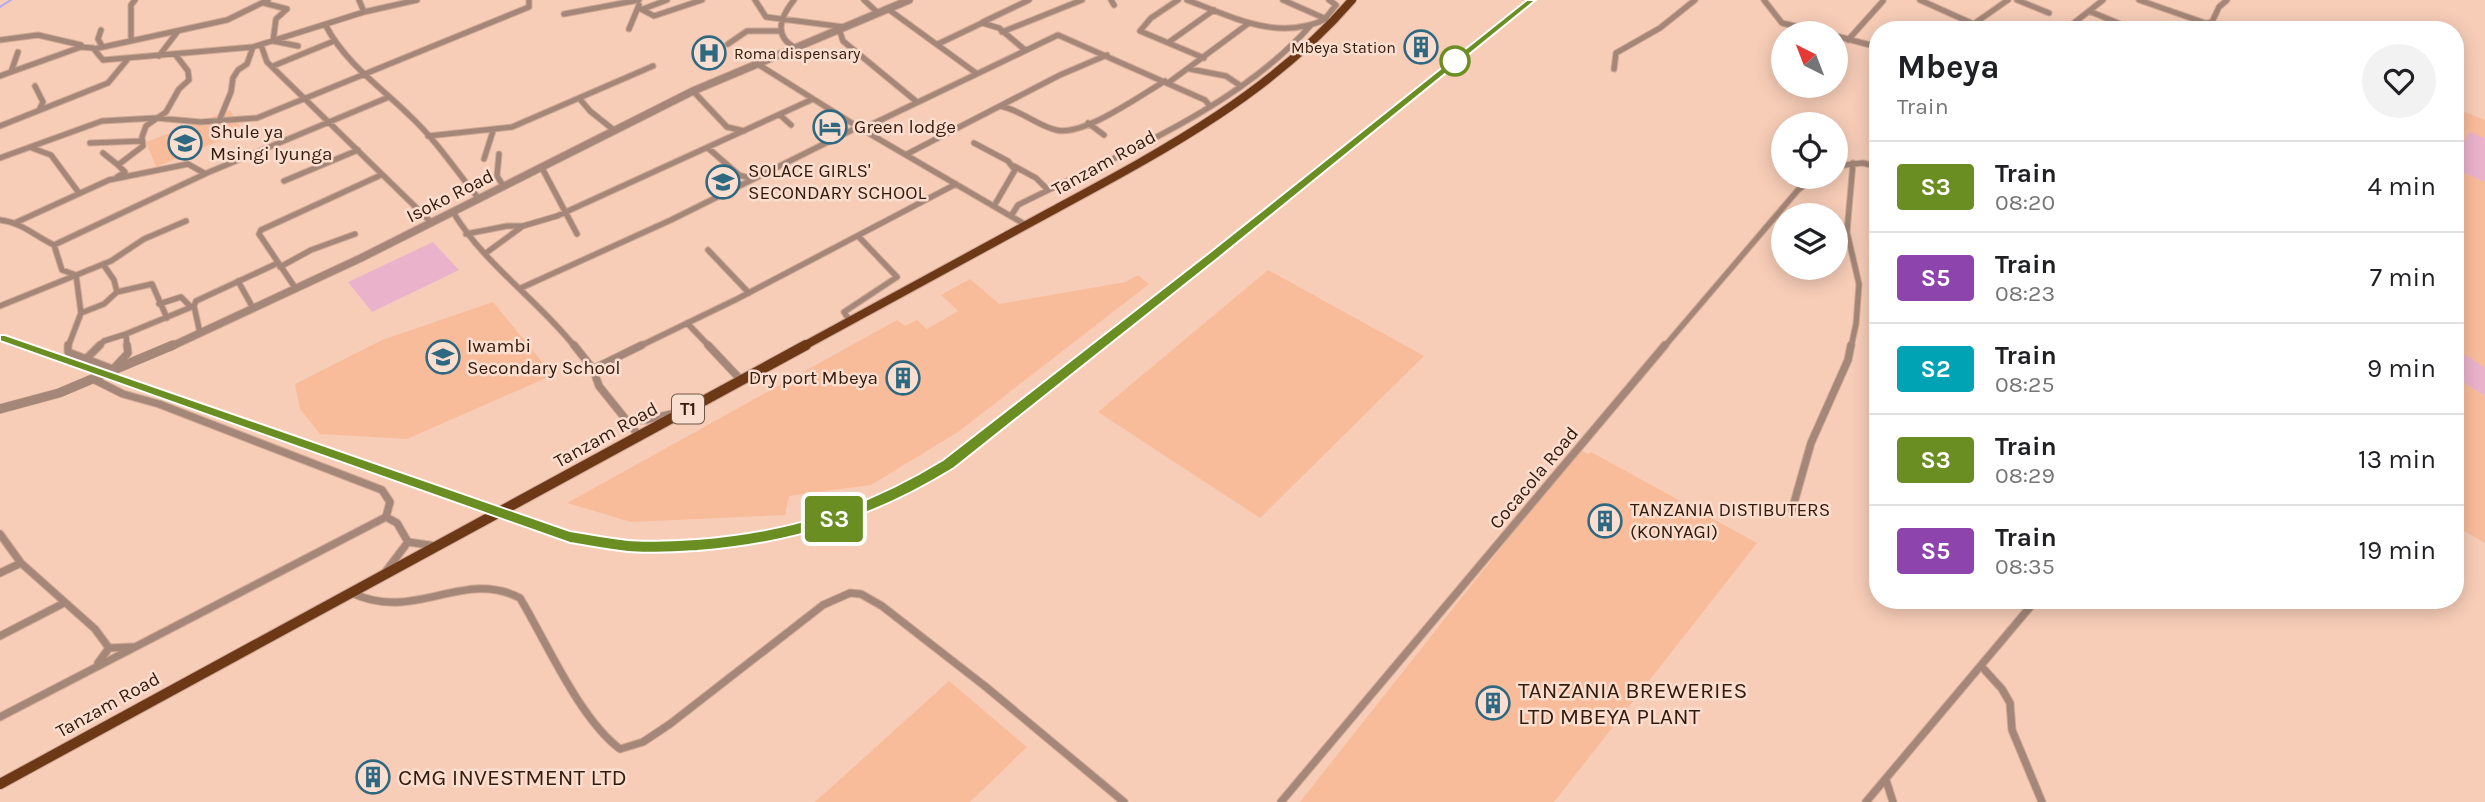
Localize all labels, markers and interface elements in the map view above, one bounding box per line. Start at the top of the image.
north arrow [1771,21,1848,98]
map controls [1771,21,1848,280]
building icon: Mbeya Station [1402,28,1440,66]
hospital icon: Roma dispensary [690,34,728,72]
place label: Mbeya Station [1291,38,1396,57]
place label: Roma dispensary [734,44,861,63]
button: heart [2362,44,2436,118]
unlabelled marker [1440,46,1470,76]
text: Mbeya [1897,48,2000,86]
text: Train [1897,93,1949,120]
hotel icon: Green lodge [811,108,849,146]
button: locate [1771,112,1848,189]
place label: Green lodge [854,116,956,138]
place label: Shule ya Msingi Iyunga [210,121,332,165]
school or university icon: Shule ya Msingi Iyunga [166,124,204,162]
street label: Tanzam Road [1048,125,1160,201]
text: Train [1995,158,2057,189]
place label: SOLACE GIRLS' SECONDARY SCHOOL [748,160,926,204]
school or university icon: SOLACE GIRLS' SECONDARY SCHOOL [704,163,742,201]
street label: Isoko Road [403,165,497,227]
text: 4 min [2368,171,2436,202]
text: S3 [1920,173,1951,201]
text: 08:20 [1995,189,2055,216]
button: layers [1771,203,1848,280]
text: Train [1995,249,2057,280]
text: 7 min [2370,262,2436,293]
text: S5 [1921,264,1950,292]
text: 08:23 [1995,280,2055,307]
place label: Iwambi Secondary School [467,335,621,379]
school or university icon: Iwambi Secondary School [424,338,462,376]
text: Train [1995,340,2057,371]
text: 9 min [2367,353,2436,384]
text: S2 [1921,355,1950,383]
building icon: Dry port Mbeya [884,359,922,397]
place label: Dry port Mbeya [749,367,878,389]
text: 08:25 [1995,371,2054,398]
road number: T1 [672,394,704,424]
street label: Tanzam Road [550,397,662,473]
street label: Cocacola Road [1485,422,1583,534]
text: Train [1995,431,2057,462]
text: 13 min [2358,444,2436,475]
text: S3 [1920,446,1951,474]
text: 08:29 [1995,462,2055,489]
line badge: S3 [802,496,866,542]
place label: TANZANIA DISTIBUTERS (KONYAGI) [1630,499,1830,543]
building icon: TANZANIA DISTIBUTERS (KONYAGI) [1586,502,1624,540]
text: S3 [819,505,849,533]
text: Train [1995,522,2057,553]
text: 19 min [2358,535,2436,566]
text: S5 [1921,537,1950,565]
text: 08:35 [1995,553,2055,580]
street label: Tanzam Road [52,667,164,743]
place label: TANZANIA BREWERIES LTD MBEYA PLANT [1518,677,1747,730]
building icon: TANZANIA BREWERIES LTD MBEYA PLANT [1474,684,1512,722]
building icon: CMG INVESTMENT LTD [354,758,392,796]
place label: CMG INVESTMENT LTD [398,764,627,791]

